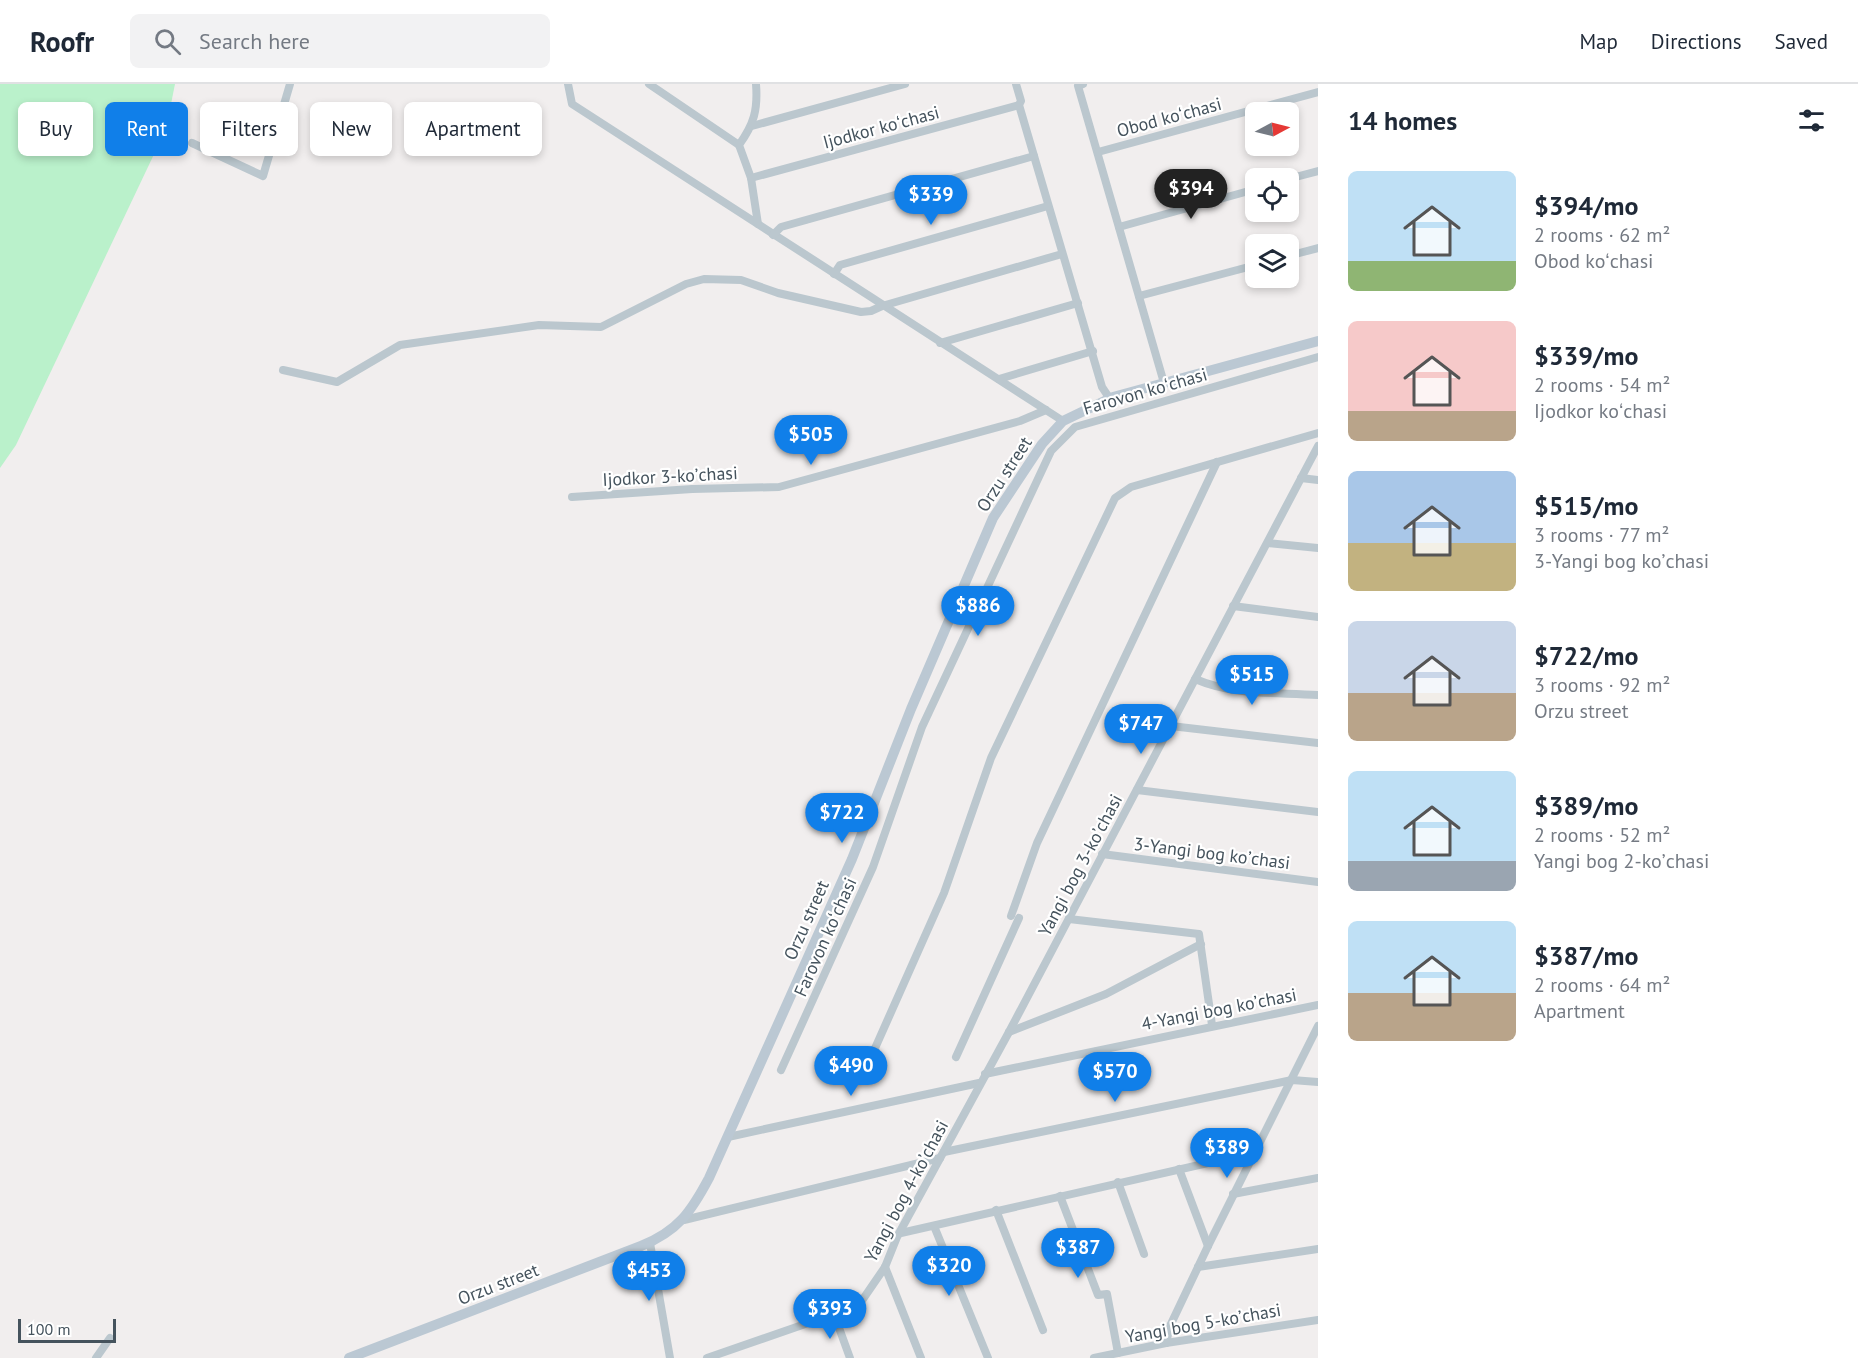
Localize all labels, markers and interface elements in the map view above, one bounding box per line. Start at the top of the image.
search box [130,14,550,68]
text: Roofr [30,23,94,60]
icon: search [151,25,184,58]
text: Search here [199,27,310,55]
text: Map [1579,28,1618,55]
text: Directions [1651,28,1742,55]
text: Saved [1775,28,1828,55]
street label: Obod koʻchasi [1114,92,1224,142]
street label: Ijodkor koʻchasi [820,100,942,154]
chip: Buy [18,102,93,156]
chip: Rent [105,102,188,156]
chip: Filters [200,102,298,156]
chip: New [310,102,392,156]
chip: Apartment [404,102,542,156]
north arrow [1245,102,1299,156]
map controls [1245,102,1299,288]
text: 14 homes [1348,104,1457,137]
icon: filters [1795,104,1828,137]
button: locate [1245,168,1299,222]
pin: $394 [1155,169,1227,220]
pin: $339 [895,175,967,226]
text: $394 [1168,175,1214,201]
text: $339 [908,181,954,207]
text: $394/mo [1534,189,1638,222]
icon: home [1396,195,1468,267]
text: 2 rooms · 62 m² [1534,222,1670,248]
button: layers [1245,234,1299,288]
text: Obod koʻchasi [1534,248,1653,274]
text: $339/mo [1534,339,1638,372]
icon: home [1396,345,1468,417]
street label: Farovon koʻchasi [1080,362,1210,420]
text: 2 rooms · 54 m² [1534,372,1670,398]
text: Ijodkor koʻchasi [1534,398,1667,424]
pin: $505 [775,415,847,466]
text: $505 [788,421,834,447]
street label: Orzu street [971,432,1037,516]
street label: Ijodkor 3-koʼchasi [602,461,738,491]
text: $515/mo [1534,489,1638,522]
icon: home [1396,495,1468,567]
text: 3 rooms · 77 m² [1534,522,1669,548]
text: 3-Yangi bog koʼchasi [1534,548,1709,574]
pin: $886 [942,586,1014,637]
text: $886 [955,592,1001,618]
text: $722/mo [1534,639,1638,672]
icon: home [1396,645,1468,717]
pin: $515 [1216,655,1288,706]
text: $515 [1229,661,1275,687]
text: 3 rooms · 92 m² [1534,672,1670,698]
text: Orzu street [1534,698,1628,724]
pin: $747 [1105,704,1177,755]
text: $747 [1118,710,1164,736]
text: $389/mo [1534,789,1638,822]
street label: Yangi bog 3-koʼchasi [1033,790,1127,940]
pin: $722 [806,793,878,844]
icon: home [1396,795,1468,867]
text: $722 [819,799,865,825]
text: 2 rooms · 52 m² [1534,822,1670,848]
street label: 3-Yangi bog koʼchasi [1132,832,1292,874]
text: Yangi bog 2-koʼchasi [1534,848,1709,874]
street label: Farovon koʻchasi [788,874,862,1000]
street label: Orzu street [778,877,834,963]
text: $387/mo [1534,939,1638,972]
icon: home [1396,945,1468,1017]
text: 2 rooms · 64 m² [1534,972,1670,998]
street label: 4-Yangi bog koʼchasi [1139,983,1299,1035]
text: Apartment [1534,998,1625,1024]
pin: $490 [815,1046,887,1097]
text: $490 [828,1052,874,1078]
pin: $570 [1079,1052,1151,1103]
text: $570 [1092,1058,1138,1084]
street label: Yangi bog 4-koʼchasi [859,1116,953,1266]
pin: $389 [1191,1128,1263,1179]
text: $389 [1204,1134,1250,1160]
pin: $387 [1042,1228,1114,1279]
text: $387 [1055,1234,1101,1260]
pin: $320 [913,1246,985,1297]
pin: $453 [613,1251,685,1302]
text: $320 [926,1252,972,1278]
text: $453 [626,1257,672,1283]
street label: Orzu street [454,1258,542,1310]
pin: $393 [794,1289,866,1340]
text: $393 [807,1295,853,1321]
street label: Yangi bog 5-koʼchasi [1123,1298,1283,1348]
scale bar [18,1316,116,1344]
text: 100 m [27,1319,70,1339]

